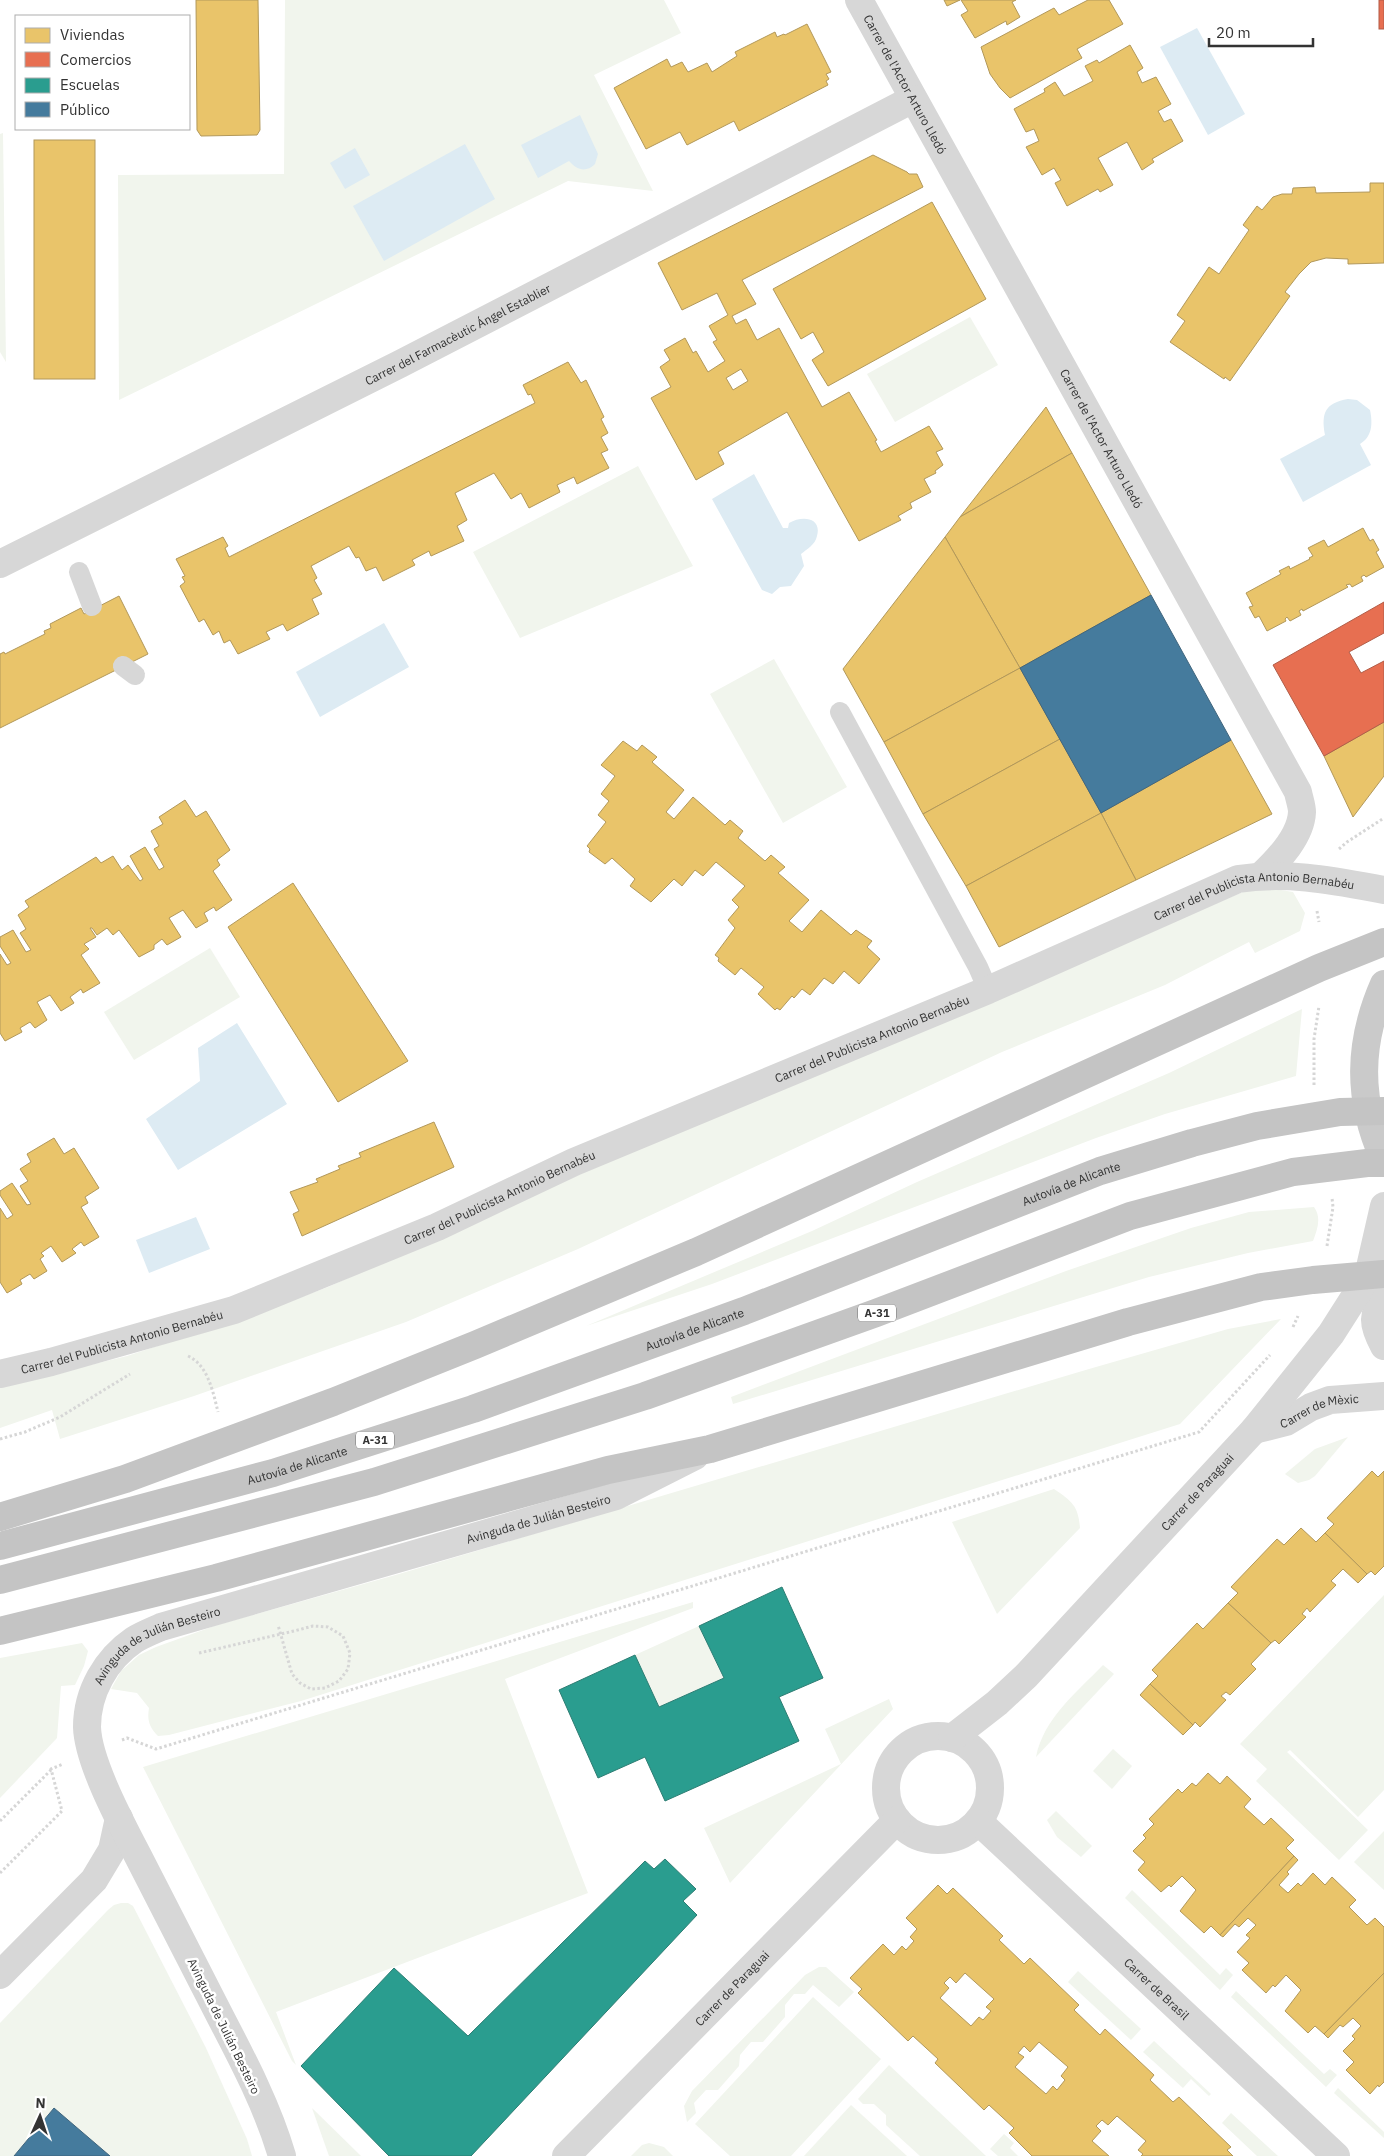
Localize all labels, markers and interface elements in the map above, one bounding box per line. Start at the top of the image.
street label: Carrer de l'Actor Arturo Lledó [861,12,950,157]
legend [15,15,190,130]
scale bar [1209,15,1313,47]
text: 20 m [1216,23,1251,42]
text: Viviendas [60,25,125,44]
text: Comercios [60,50,131,69]
text: Escuelas [60,75,120,94]
text: Público [60,100,110,119]
street label: Carrer del Farmacèutic Ángel Establier [362,280,553,388]
street label: Carrer de l'Actor Arturo Lledó [1057,366,1147,511]
street label: Carrer del Publicista Antonio Bernabéu [1151,869,1356,923]
street label: Carrer del Publicista Antonio Bernabéu [772,991,971,1085]
street label: Carrer del Publicista Antonio Bernabéu [401,1147,597,1247]
street label: Autovía de Alicante [1020,1158,1122,1208]
street label: Autovía de Alicante [643,1304,746,1354]
road number: A-31 [858,1305,896,1322]
street label: Carrer del Publicista Antonio Bernabéu [19,1306,224,1376]
street label: Carrer de Mèxic [1278,1390,1359,1431]
road number: A-31 [356,1432,394,1448]
street label: Autovía de Alicante [245,1442,349,1487]
street label: Carrer de Paraguai [1157,1450,1236,1533]
street label: Avinguda de Julián Besteiro [464,1490,612,1546]
street label: Avinguda de Julián Besteiro [90,1603,222,1687]
street label: Carrer de Paraguai [691,1947,772,2029]
street label: Carrer de Brasil [1121,1954,1193,2022]
street label: Avinguda de Julián Besteiro [185,1956,264,2097]
north arrow [15,2091,65,2141]
text: N [35,2094,46,2112]

